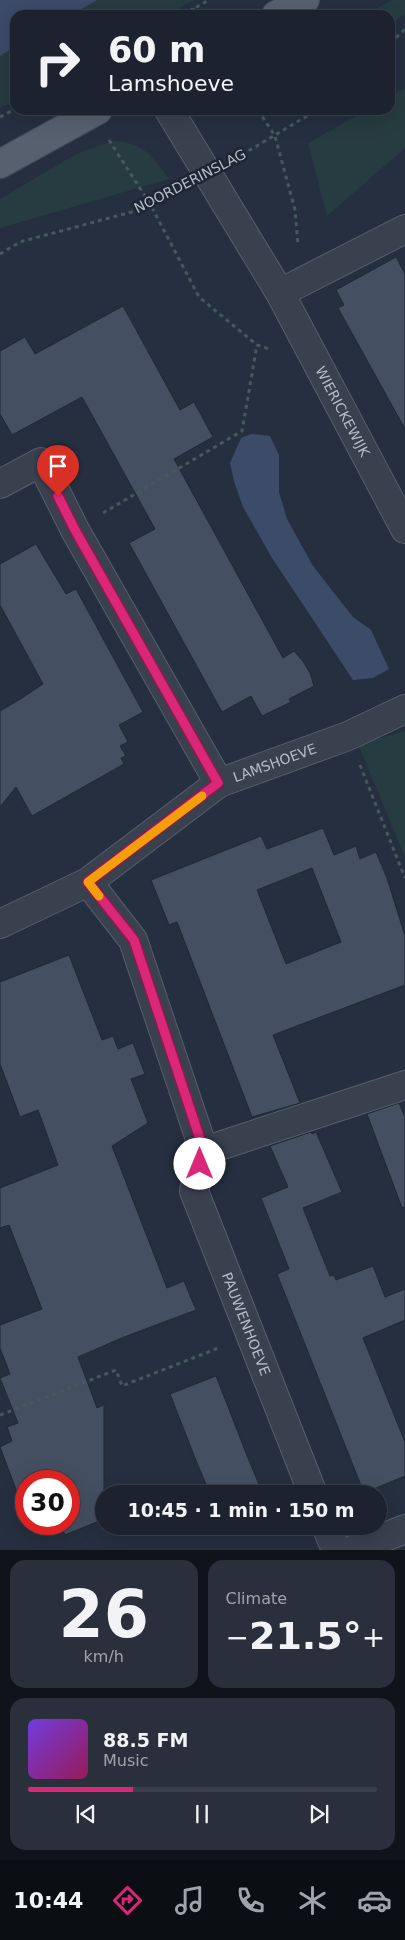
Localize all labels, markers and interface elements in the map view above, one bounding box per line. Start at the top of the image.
icon: right [25,30,90,95]
text: 60 m [108,30,205,70]
text: Lamshoeve [108,71,234,96]
street label: NOORDERINSLAG [131,146,249,216]
street label: WIERICKEWIJK [312,364,374,460]
pin [37,445,79,496]
icon: arrive [44,452,72,480]
street label: LAMSHOEVE [231,740,319,785]
position arrow [173,1137,225,1189]
street label: PAUWENHOEVE [219,1270,274,1378]
speed limit sign: 30 [15,1470,80,1535]
text: 10:45 · 1 min · 150 m [127,1499,355,1521]
text: 26 [59,1577,149,1652]
text: Climate [226,1589,287,1608]
text: 21.5° [249,1614,362,1658]
text: − [226,1621,249,1654]
text: + [362,1621,385,1654]
text: km/h [84,1647,124,1666]
text: 88.5 FM [103,1729,188,1751]
text: Music [103,1751,149,1770]
icon: previous [72,1800,100,1828]
icon: pause [188,1800,216,1828]
icon: next [305,1800,333,1828]
icon: directions [110,1883,145,1918]
icon: music [172,1883,207,1918]
icon: phone [233,1883,268,1918]
icon: climate [295,1883,330,1918]
icon: car [357,1883,392,1918]
text: 10:44 [13,1888,83,1913]

